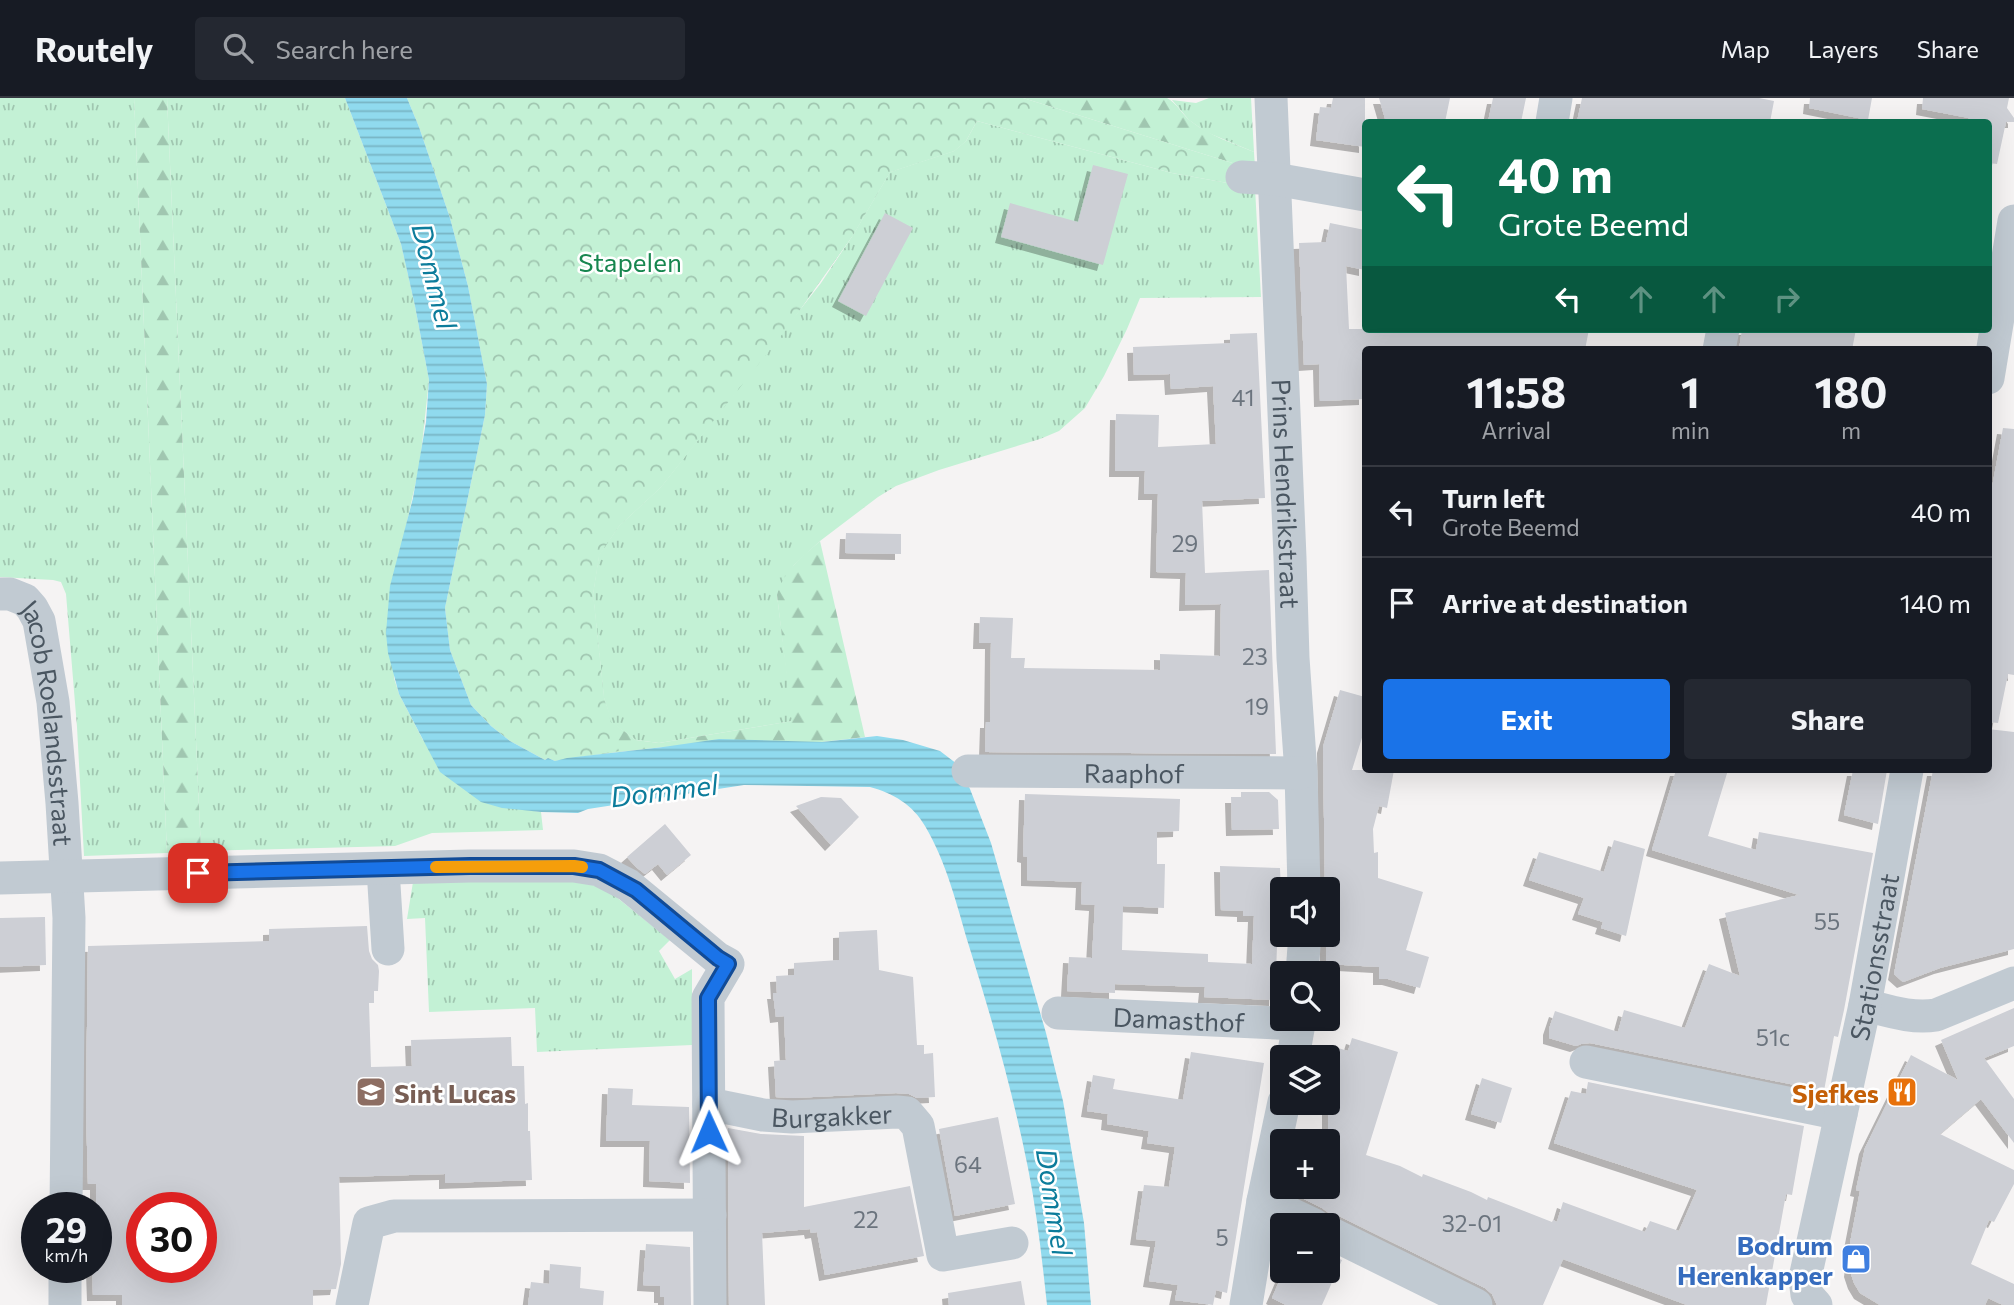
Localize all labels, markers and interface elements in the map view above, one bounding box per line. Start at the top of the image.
search box [195,17,685,80]
text: Routely [35,28,153,69]
icon: search [219,29,257,67]
text: Search here [275,33,413,64]
text: Map [1721,34,1770,63]
text: Layers [1808,34,1879,63]
text: Share [1917,34,1979,63]
text: 40 m [1498,143,1613,203]
icon: left [1383,147,1474,238]
text: Grote Beemd [1498,203,1689,243]
water label: Dommel [405,219,465,333]
park label: Stapelen [578,246,682,277]
icon: left [1549,280,1587,318]
icon: ahead [1622,280,1660,318]
icon: ahead [1695,280,1733,318]
icon: right [1768,280,1806,318]
text: 11:58 [1467,365,1566,417]
text: 1 [1681,365,1700,417]
text: 180 [1815,365,1887,417]
street label: Prins Hendrikstraat [1267,378,1307,609]
house number: 41 [1232,383,1254,411]
text: Arrival [1482,416,1551,444]
text: min [1671,416,1710,444]
text: m [1841,416,1861,444]
text: Turn left [1442,482,1545,513]
icon: left [1383,493,1421,531]
text: 40 m [1911,496,1971,527]
text: Grote Beemd [1442,513,1580,541]
house number: 29 [1172,529,1198,557]
icon: arrive [1383,584,1421,622]
text: Arrive at destination [1442,587,1688,618]
text: 140 m [1900,587,1971,618]
street label: Jacob Roelandsstraat [16,593,80,847]
house number: 23 [1242,642,1268,670]
button: Exit [1383,679,1670,759]
button: Share [1684,679,1971,759]
house number: 19 [1245,692,1269,720]
street label: Raaphof [1084,756,1185,788]
water label: Dommel [608,766,721,813]
pin [168,843,228,903]
icon: arrive [179,854,217,892]
street label: Stationsstraat [1842,871,1904,1043]
map controls [1270,877,1340,1283]
button: sound [1270,877,1340,947]
house number: 55 [1814,907,1840,935]
button: search [1270,961,1340,1031]
street label: Damasthof [1112,1000,1246,1037]
house number: 51c [1756,1023,1790,1051]
button: layers [1270,1045,1340,1115]
school or university icon: Sint Lucas [354,1075,388,1109]
restaurant icon: Sjefkes [1885,1075,1919,1109]
place label: Sint Lucas [394,1077,516,1108]
place label: Sjefkes [1792,1077,1879,1108]
position arrow [672,1095,746,1169]
street label: Burgakker [770,1097,893,1133]
button: + [1270,1129,1340,1199]
water label: Dommel [1030,1146,1080,1259]
house number: 64 [954,1150,982,1178]
speed limit sign: 30 [126,1192,217,1283]
house number: 22 [853,1205,879,1233]
text: 29 [46,1207,87,1250]
house number: 32-01 [1442,1209,1502,1237]
button: − [1270,1213,1340,1283]
house number: 5 [1215,1223,1229,1251]
place label: Bodrum Herenkapper [1677,1229,1833,1290]
shop icon: Bodrum Herenkapper [1839,1242,1873,1276]
text: km/h [45,1244,88,1266]

